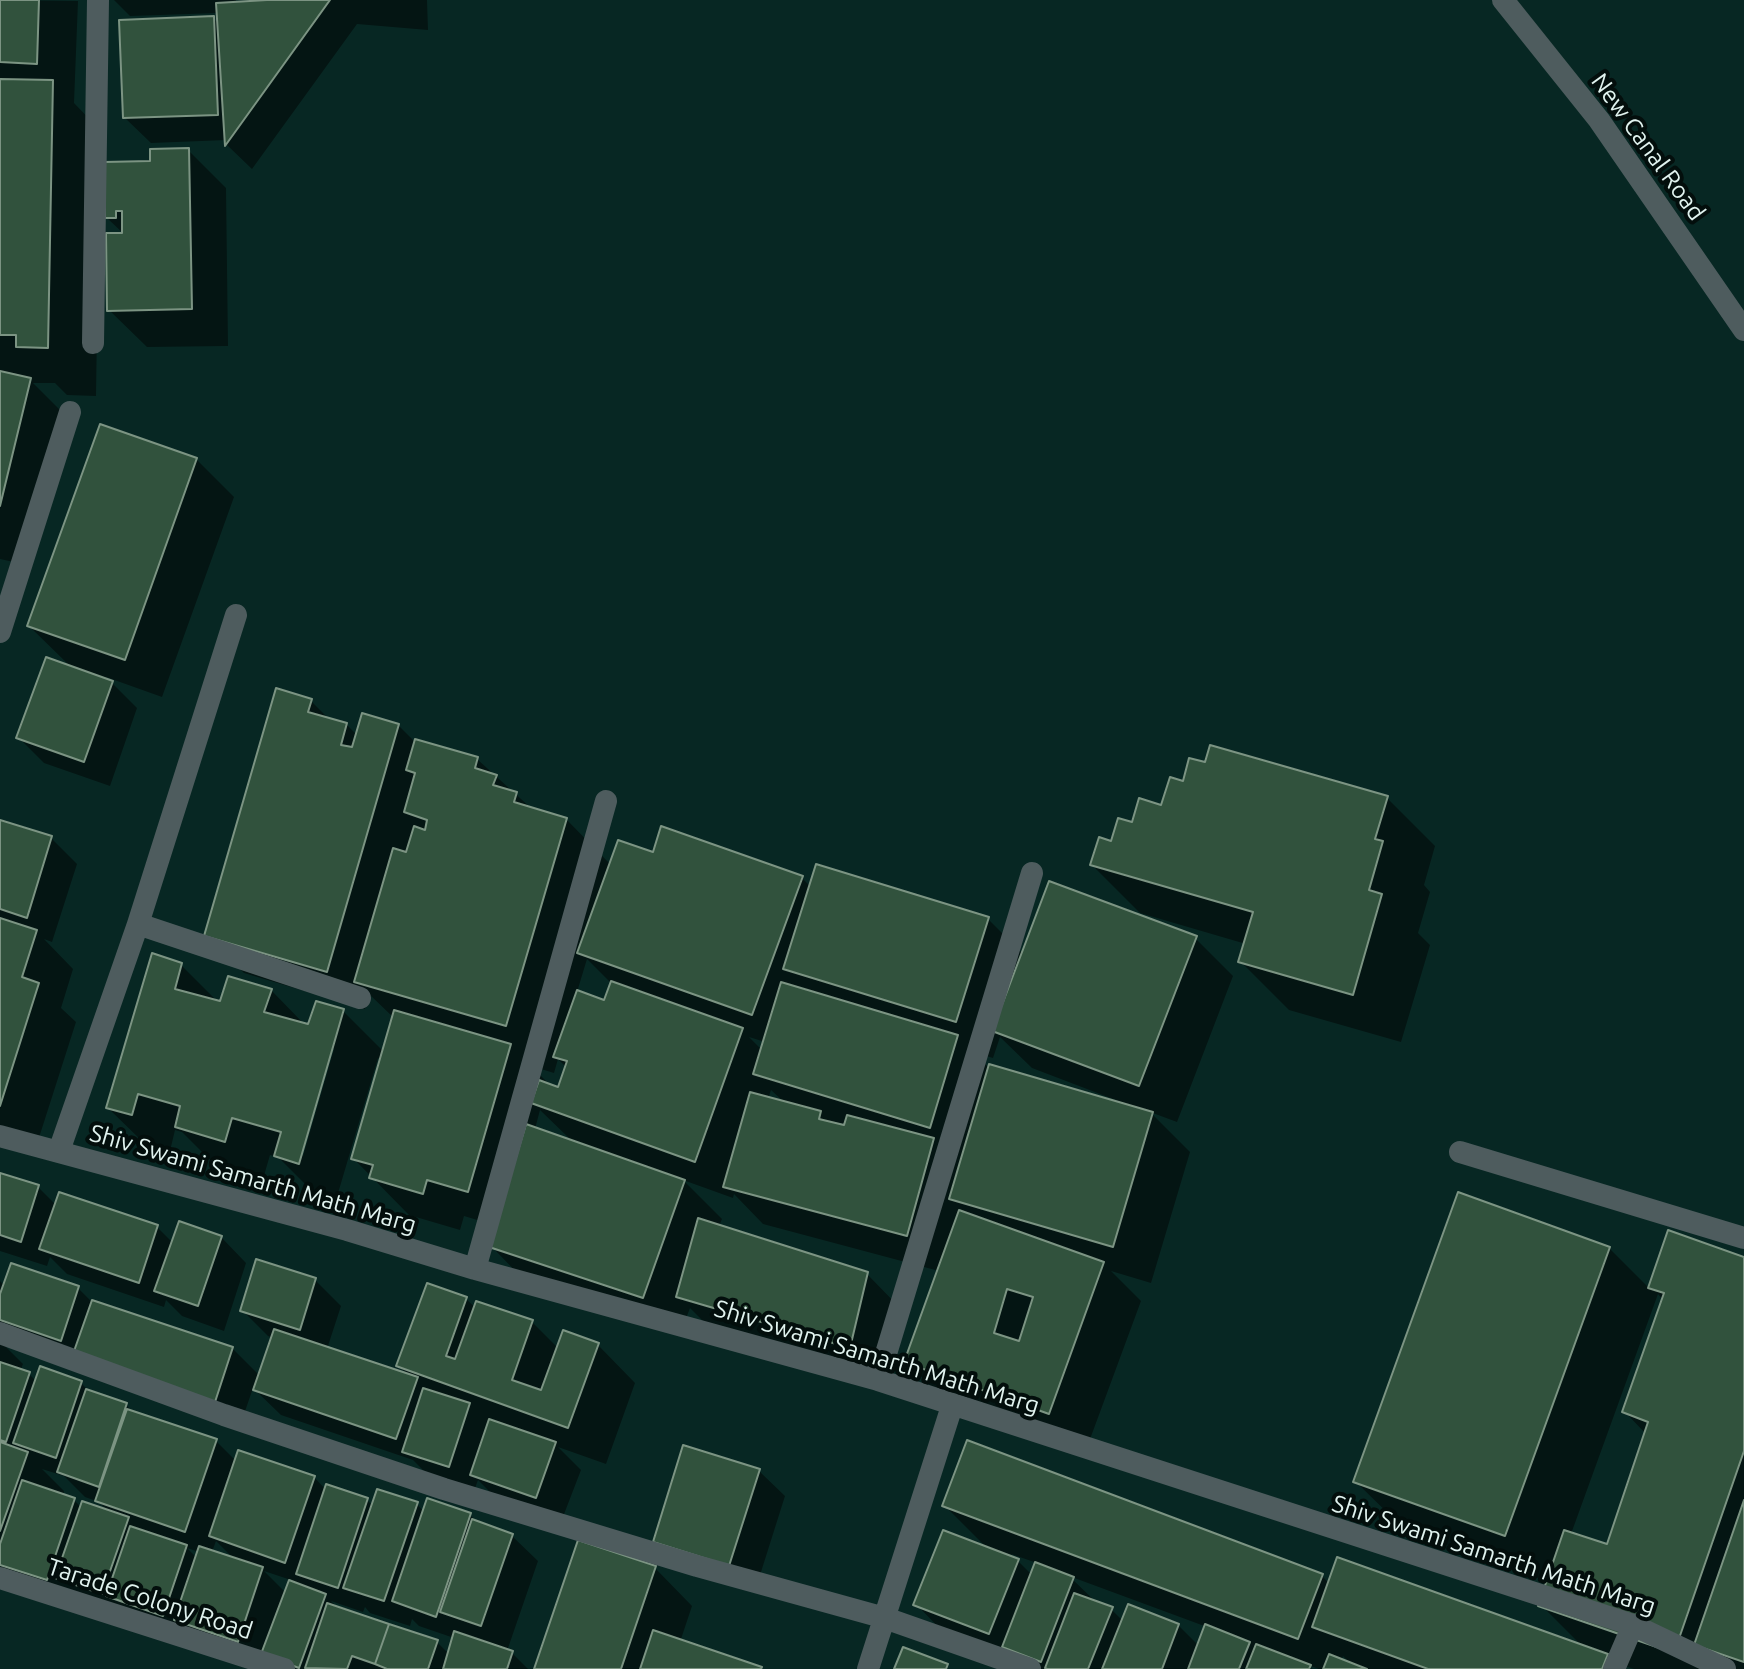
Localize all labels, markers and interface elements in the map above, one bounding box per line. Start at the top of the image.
street label: New Canal Road [1585,68,1711,226]
street label: Shiv Swami Samarth Math Marg [86,1119,420,1239]
street label: Shiv Swami Samarth Math Marg [711,1294,1043,1420]
street label: Shiv Swami Samarth Math Marg [1329,1489,1659,1621]
street label: Tarade Colony Road [44,1552,256,1646]

